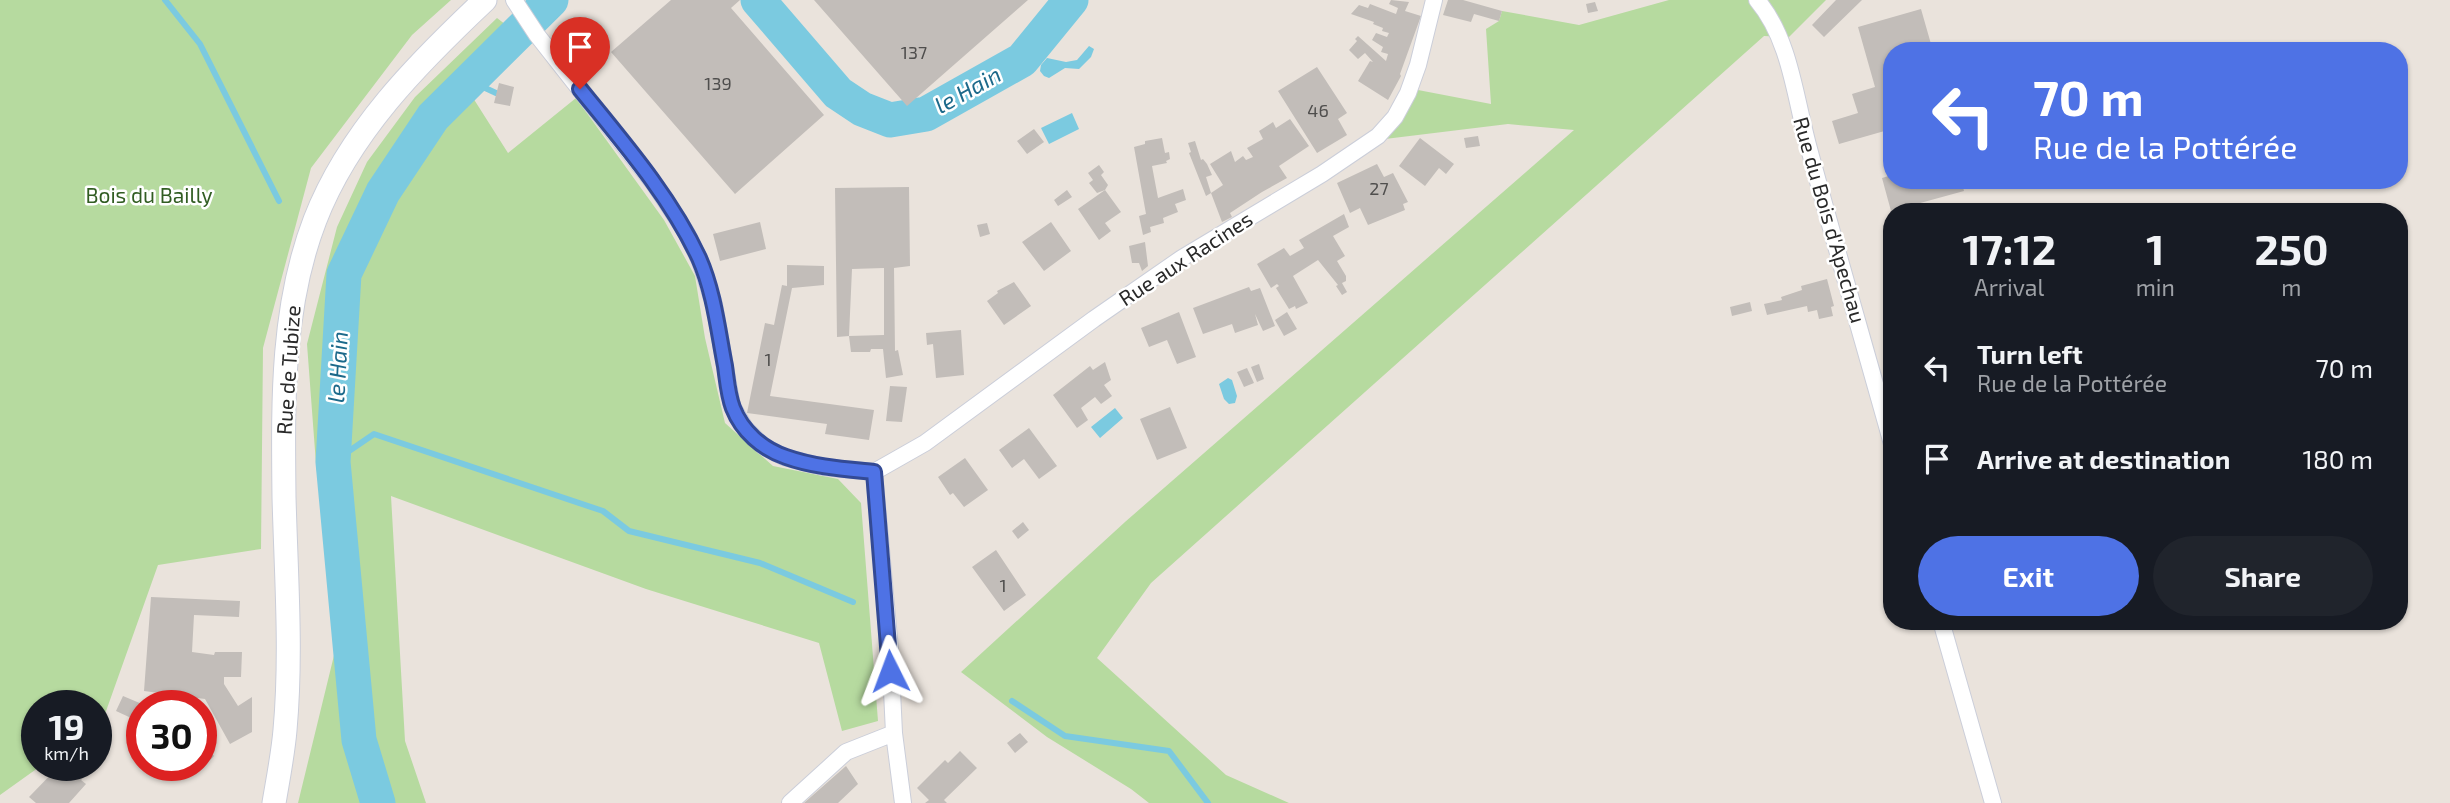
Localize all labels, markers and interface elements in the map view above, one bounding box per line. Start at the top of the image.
pin [550,17,610,89]
icon: arrive [561,28,599,66]
house number: 137 [901,41,927,63]
water label: le Hain [929,60,1006,119]
text: 70 m [2033,67,2144,126]
icon: left [1918,70,2009,161]
house number: 139 [704,72,732,94]
house number: 46 [1307,99,1329,121]
street label: Rue du Bois d'Apechau [1789,114,1872,326]
text: Rue de la Pottérée [2033,127,2297,165]
house number: 27 [1369,177,1389,199]
park label: Bois du Bailly [85,182,213,207]
street label: Rue aux Racines [1114,205,1257,310]
text: 17:12 [1963,223,2056,273]
text: 1 [2146,223,2164,273]
text: 250 [2254,223,2328,273]
text: Arrival [1974,273,2044,301]
text: min [2136,273,2175,301]
text: m [2281,273,2302,301]
street label: Rue de Tubize [271,304,305,436]
water label: le Hain [321,330,353,403]
text: Turn left [1977,338,2083,369]
house number: 1 [764,348,772,370]
icon: left [1918,349,1956,387]
text: 70 m [2315,352,2373,383]
text: Rue de la Pottérée [1977,369,2167,397]
icon: arrive [1918,440,1956,478]
text: Arrive at destination [1977,443,2230,474]
text: 180 m [2303,443,2373,474]
button: Exit [1918,536,2139,616]
button: Share [2153,536,2373,616]
house number: 1 [999,574,1007,596]
position arrow [853,634,927,708]
speed limit sign: 30 [126,690,217,781]
text: 19 [49,705,84,747]
text: km/h [44,742,89,764]

